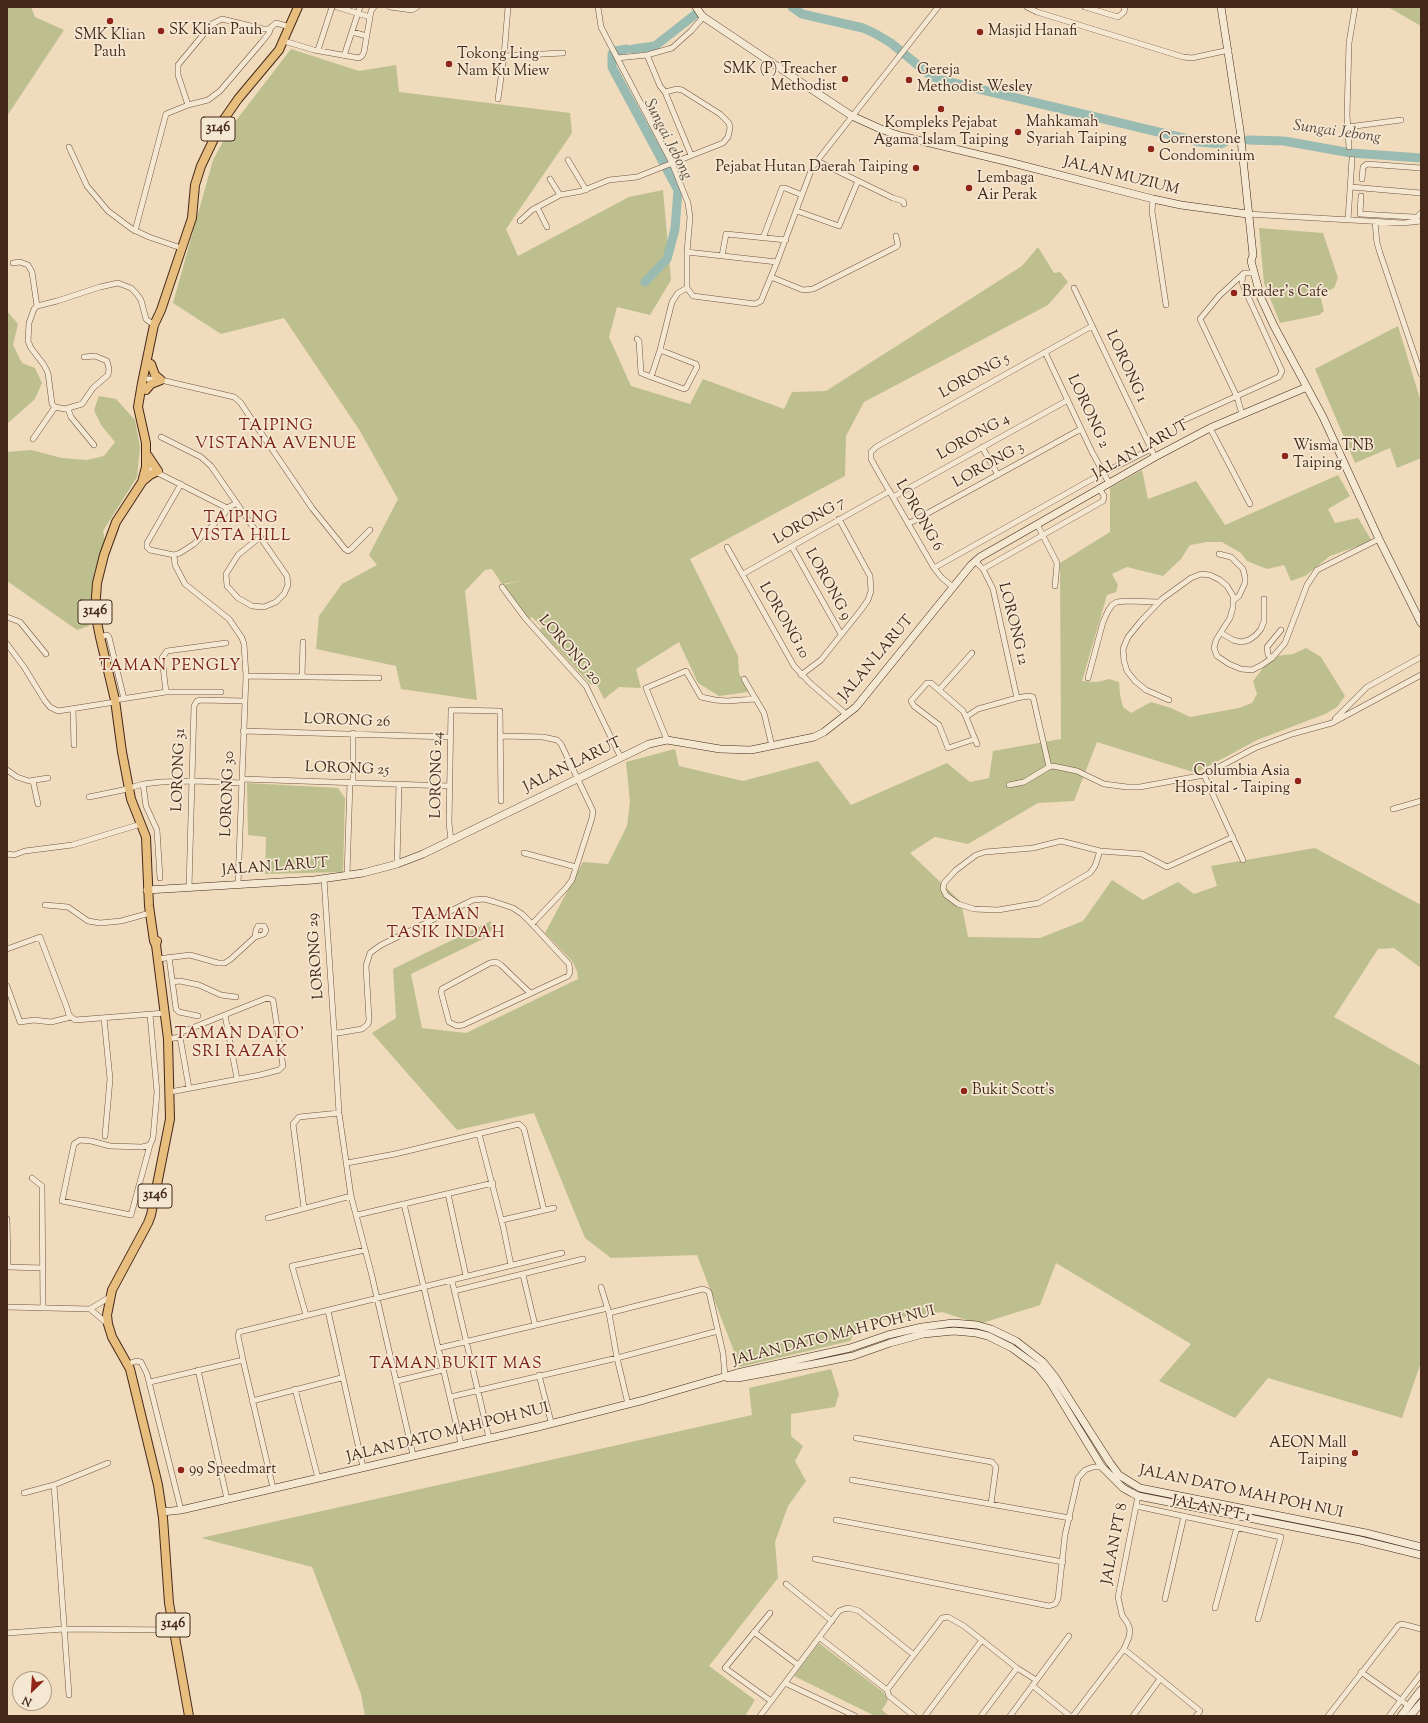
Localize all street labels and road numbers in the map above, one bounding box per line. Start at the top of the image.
road number: 3146 [201,117,235,141]
street label: JALAN MUZIUM [1061,154,1181,200]
street label: LORONG 1 [1101,328,1149,406]
street label: LORONG 5 [937,350,1013,404]
street label: LORONG 2 [1062,372,1112,452]
street label: LORONG 4 [935,411,1013,465]
street label: JALAN LARUT [1090,417,1192,485]
street label: LORONG 3 [950,439,1028,493]
street label: LORONG 6 [890,477,946,555]
street label: LORONG 7 [771,494,849,550]
street label: LORONG 9 [800,546,854,624]
street label: LORONG 10 [754,580,812,662]
street label: LORONG 12 [993,581,1031,667]
road number: 3146 [78,600,112,624]
street label: LORONG 20 [534,612,604,690]
street label: JALAN LARUT [836,612,918,706]
street label: LORONG 26 [303,711,391,733]
street label: LORONG 31 [170,728,190,812]
street label: LORONG 24 [428,731,448,819]
street label: JALAN LARUT [521,734,625,798]
street label: LORONG 30 [219,751,239,837]
street label: LORONG 25 [305,760,389,780]
street label: JALAN LARUT [221,855,329,881]
street label: LORONG 29 [305,912,329,1000]
road number: 3146 [138,1184,172,1208]
street label: JALAN DATO MAH POH NUI [731,1303,937,1371]
street label: JALAN DATO MAH POH NUI [345,1400,551,1468]
street label: JALAN DATO MAH POH NUI [1137,1463,1345,1523]
street label: JALAN PT 1 [1170,1493,1252,1527]
street label: JALAN PT 8 [1099,1502,1133,1586]
road number: 3146 [156,1613,190,1637]

